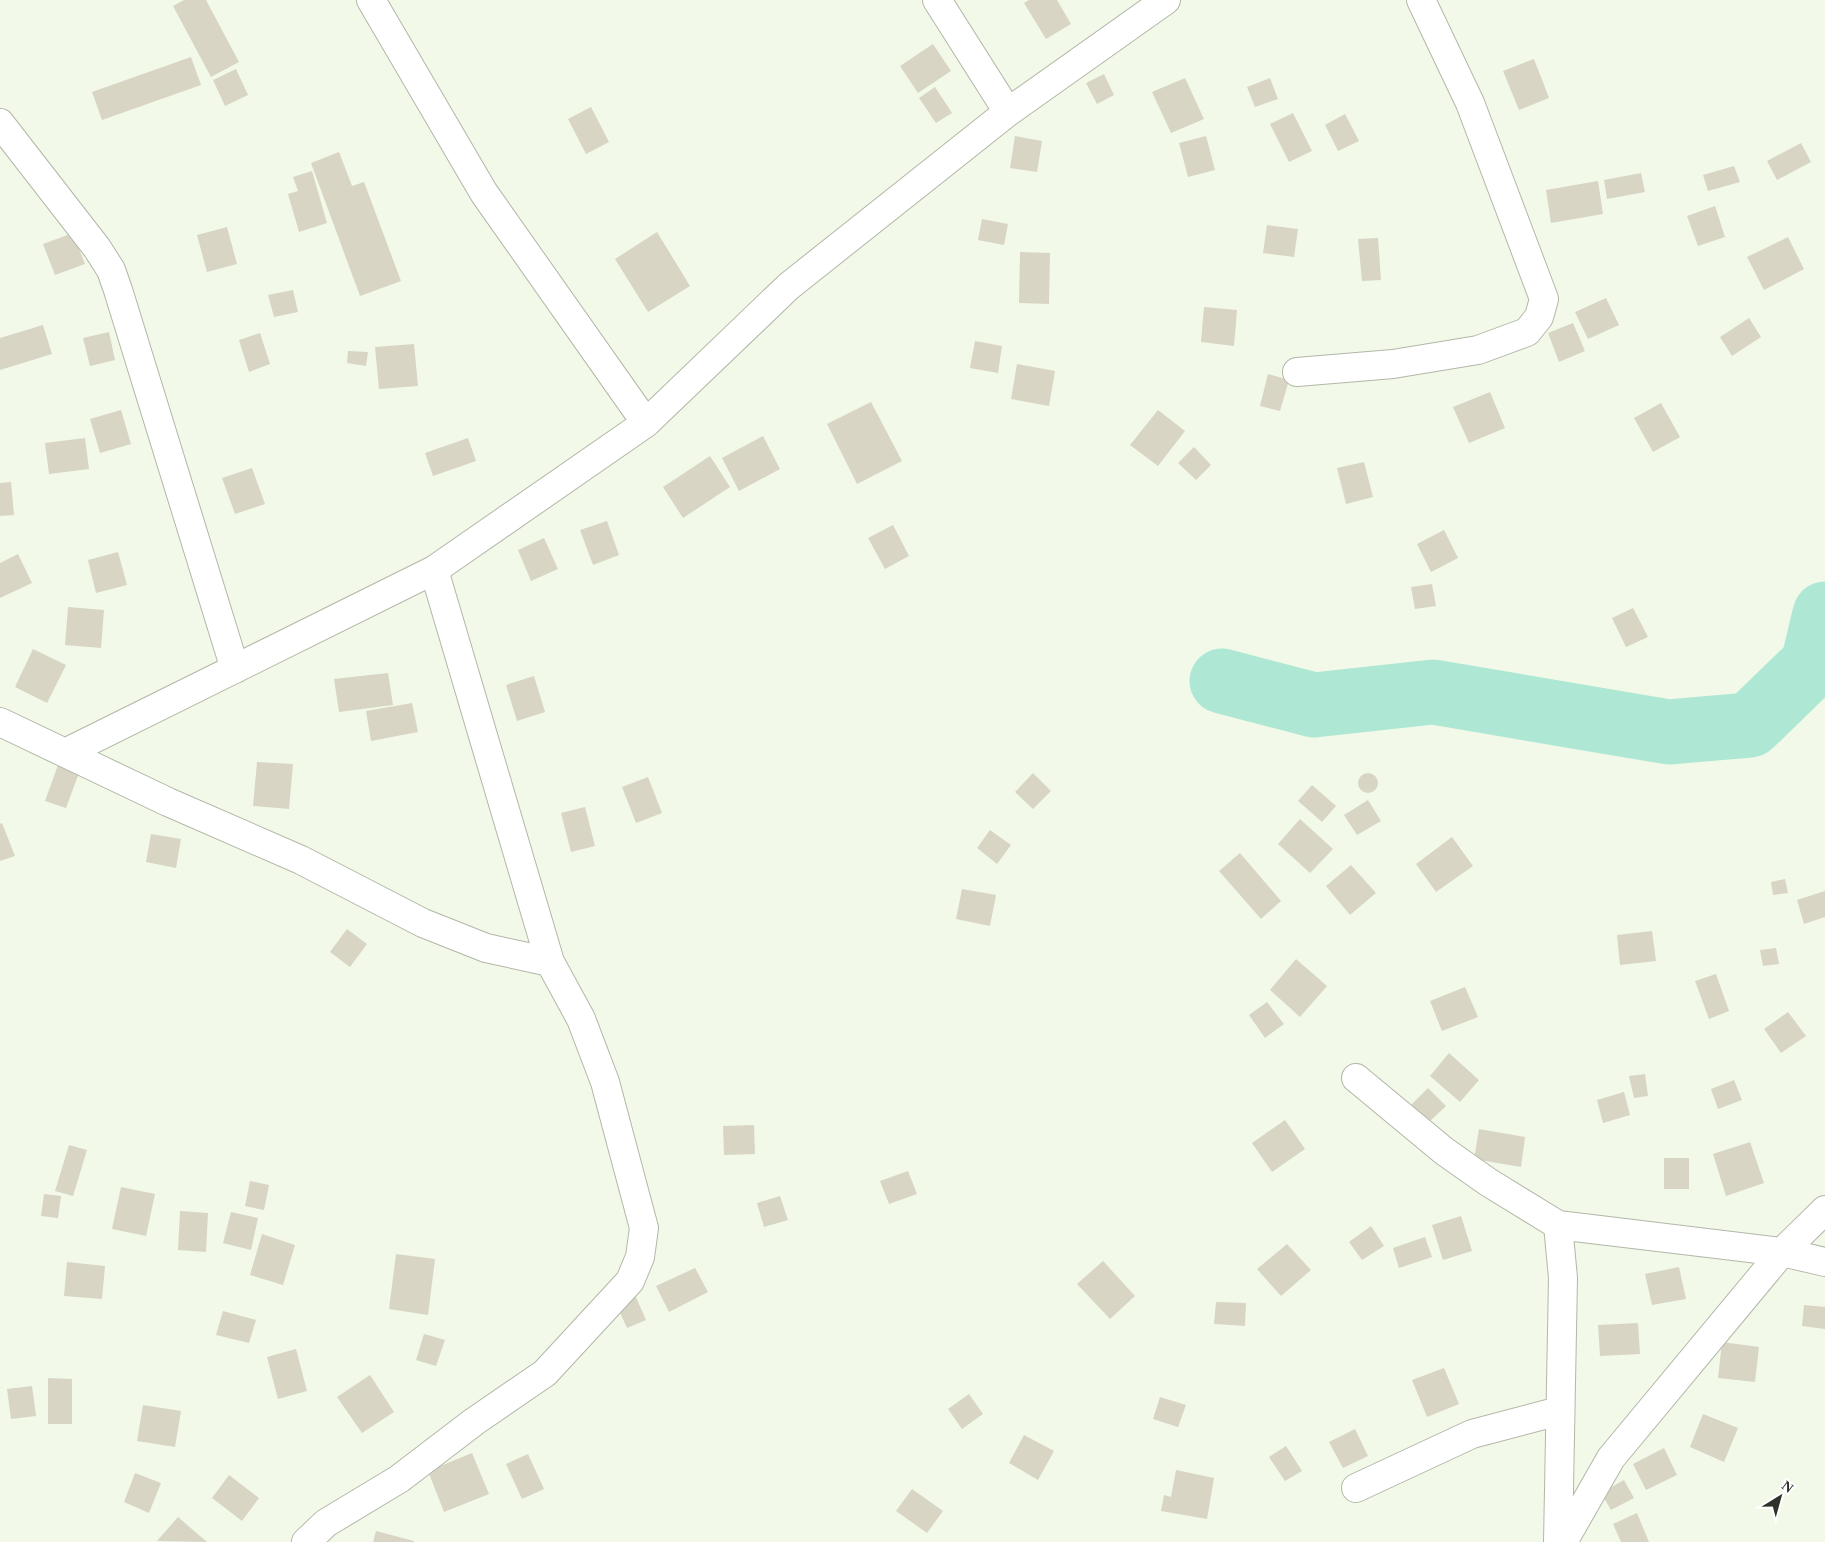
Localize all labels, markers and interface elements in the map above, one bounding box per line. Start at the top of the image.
north arrow [1755,1472,1805,1522]
text: N [1779,1478,1796,1496]

